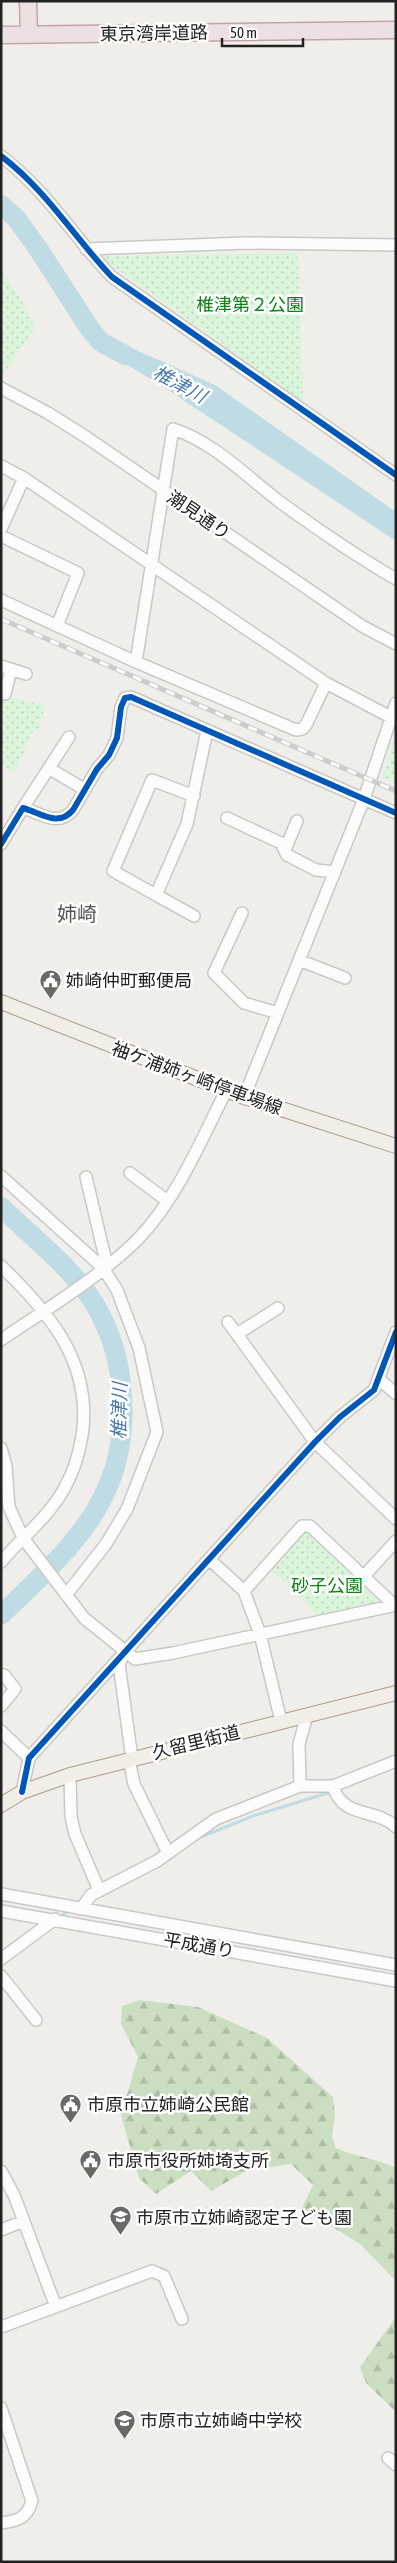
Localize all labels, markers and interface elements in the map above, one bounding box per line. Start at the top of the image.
scale bar [222,15,303,47]
street label: 東京湾岸道路 [100,22,208,44]
text: 50 m [230,24,257,41]
park label: 椎津第２公園 [196,294,304,315]
water label: 椎津川 [150,361,212,408]
street label: 潮見通り [163,486,235,544]
district label: 姉崎 [57,902,97,925]
public building icon: 姉崎仲町郵便局 [38,968,62,999]
place label: 姉崎仲町郵便局 [66,970,192,991]
street label: 袖ケ浦姉ヶ崎停車場線 [109,1037,285,1119]
water label: 椎津川 [108,1380,131,1440]
park label: 砂子公園 [291,1575,363,1596]
street label: 久留里街道 [150,1721,242,1763]
street label: 平成通り [162,1928,236,1962]
public building icon: 市原市立姉崎公民館 [59,2092,83,2123]
place label: 市原市立姉崎公民館 [87,2094,249,2115]
public building icon: 市原市役所姉埼支所 [79,2148,103,2179]
place label: 市原市役所姉埼支所 [107,2150,269,2171]
school or university icon: 市原市立姉崎認定子ども園 [108,2205,132,2236]
place label: 市原市立姉崎認定子ども園 [136,2207,352,2228]
school or university icon: 市原市立姉崎中学校 [112,2408,136,2439]
place label: 市原市立姉崎中学校 [140,2410,302,2431]

